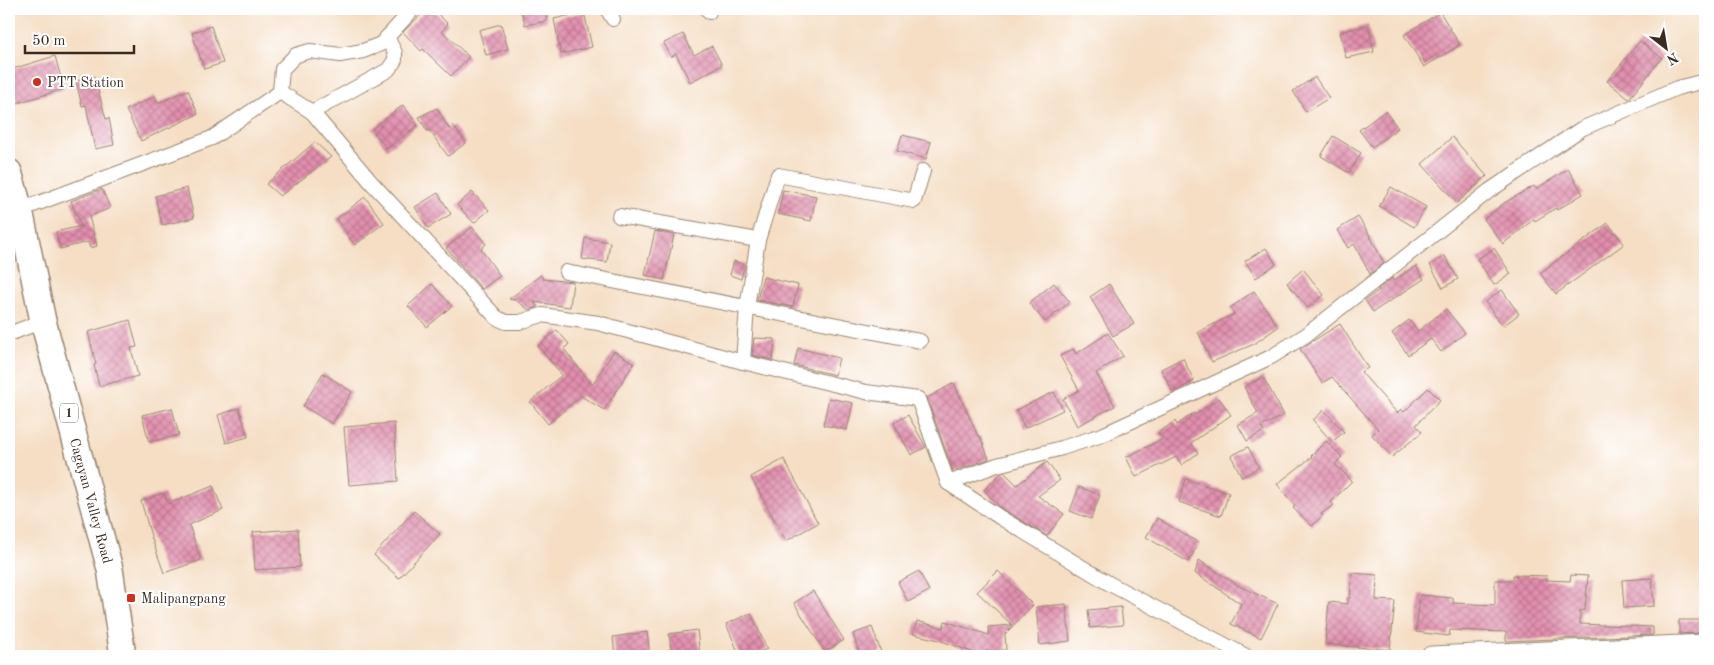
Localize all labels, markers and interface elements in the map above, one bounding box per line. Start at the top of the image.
scale bar [25,22,134,54]
north arrow [1642,22,1692,72]
text: 50 m [32,34,66,49]
text: N [1664,50,1680,67]
marker: PTT Station [31,76,43,88]
place label: PTT Station [47,76,125,90]
road number: 1 [60,403,78,422]
street label: Cagayan Valley Road [67,437,114,565]
marker: Malipangpang [125,592,137,604]
place label: Malipangpang [141,592,226,606]

